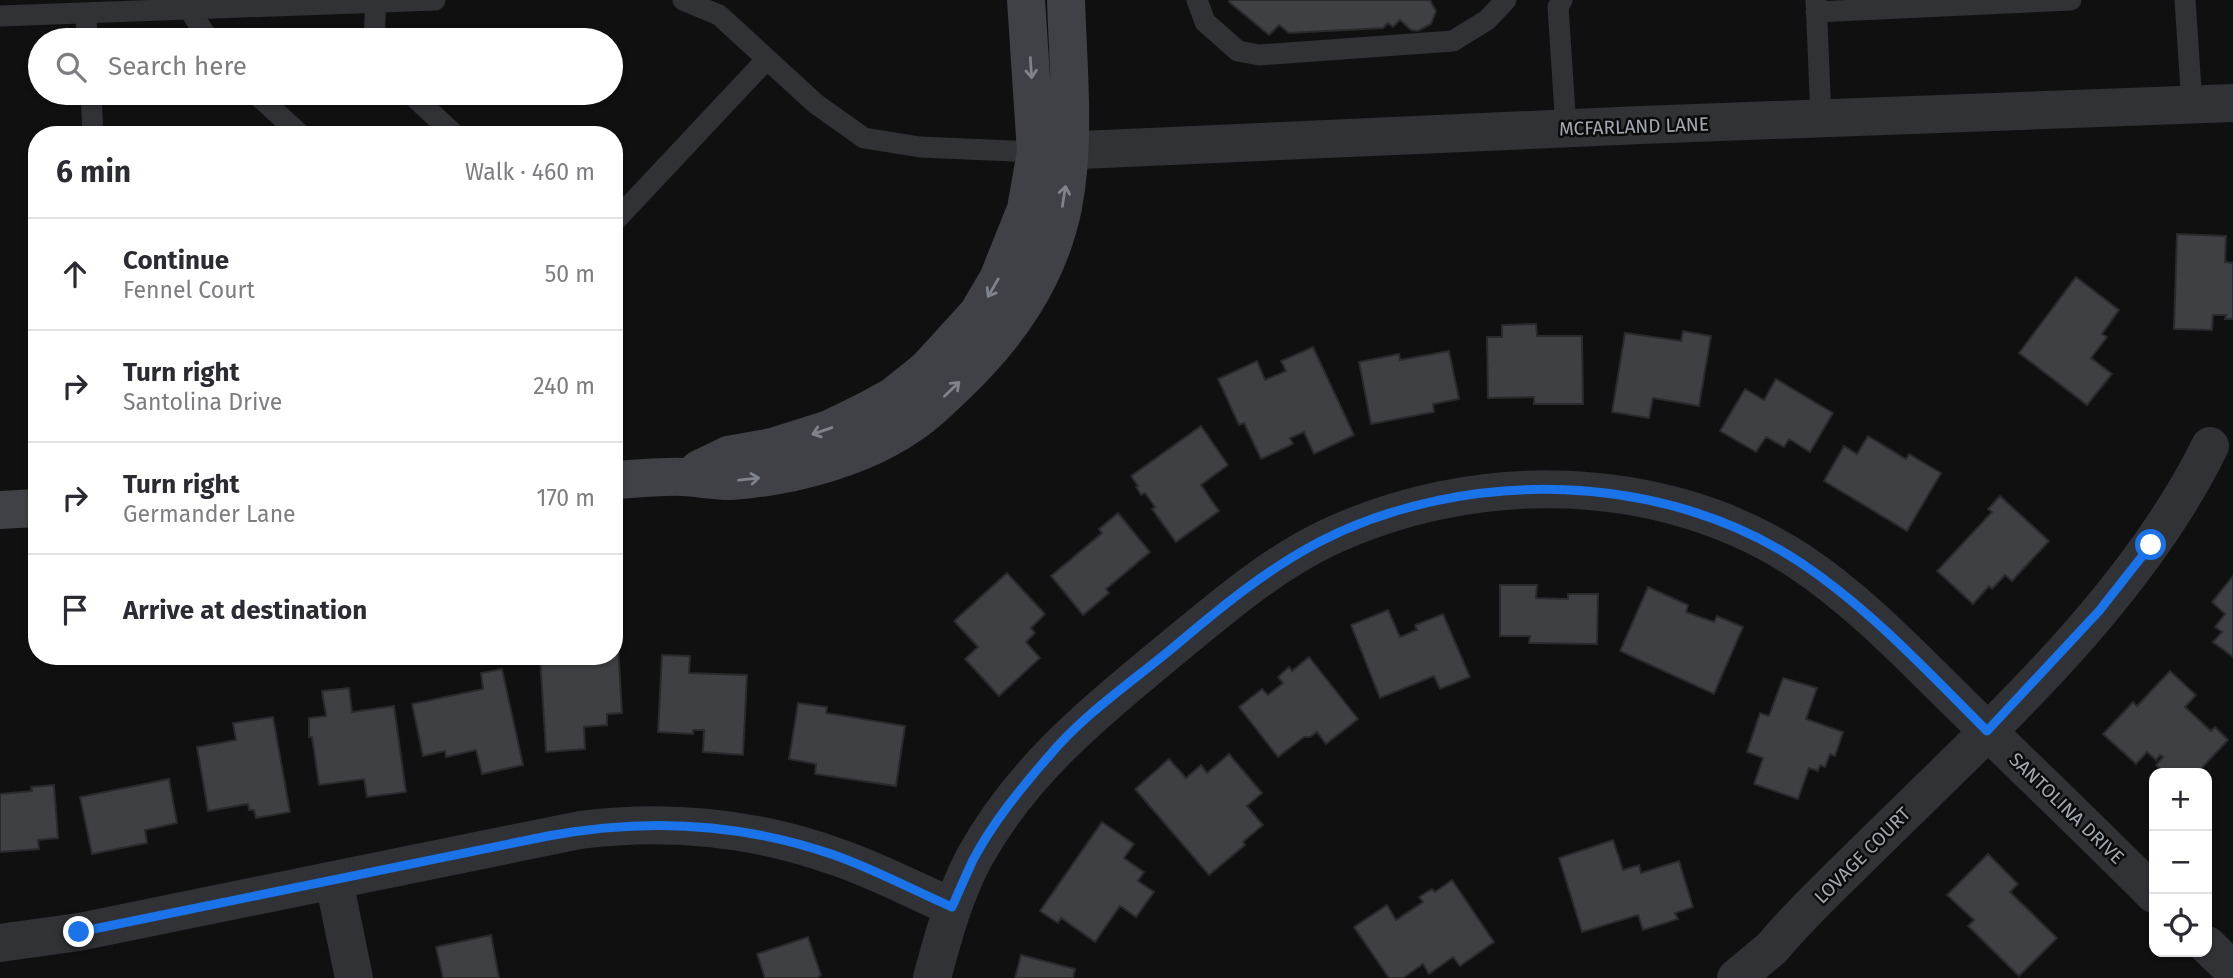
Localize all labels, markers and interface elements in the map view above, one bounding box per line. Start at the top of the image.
search box [28,28,623,105]
icon: search [52,48,90,86]
text: Search here [108,51,247,82]
one-way arrow [1024,56,1037,79]
street label: MCFARLAND LANE [1559,112,1709,141]
text: 6 min [56,154,131,190]
text: Walk · 460 m [465,158,595,186]
one-way arrow [1058,185,1071,208]
text: Continue [123,245,229,276]
icon: ahead [56,255,94,293]
text: 50 m [545,260,595,288]
text: Fennel Court [123,276,255,304]
one-way arrow [986,277,1000,297]
text: Turn right [123,357,240,388]
icon: right [56,367,94,405]
text: 240 m [533,372,595,400]
one-way arrow [944,380,961,397]
text: Santolina Drive [123,388,282,416]
one-way arrow [812,426,834,438]
text: Turn right [123,469,240,500]
one-way arrow [737,472,760,485]
icon: right [56,479,94,517]
text: 170 m [536,484,595,512]
text: Germander Lane [123,500,296,528]
route start [2135,529,2166,560]
icon: arrive [56,591,94,629]
text: Arrive at destination [123,595,367,626]
street label: SANTOLINA DRIVE [2005,748,2129,869]
map controls [2149,768,2212,957]
button: + [2149,768,2212,831]
street label: LOVAGE COURT [1809,802,1915,908]
button: − [2149,831,2212,894]
button: locate [2149,894,2212,957]
route end [63,916,94,947]

